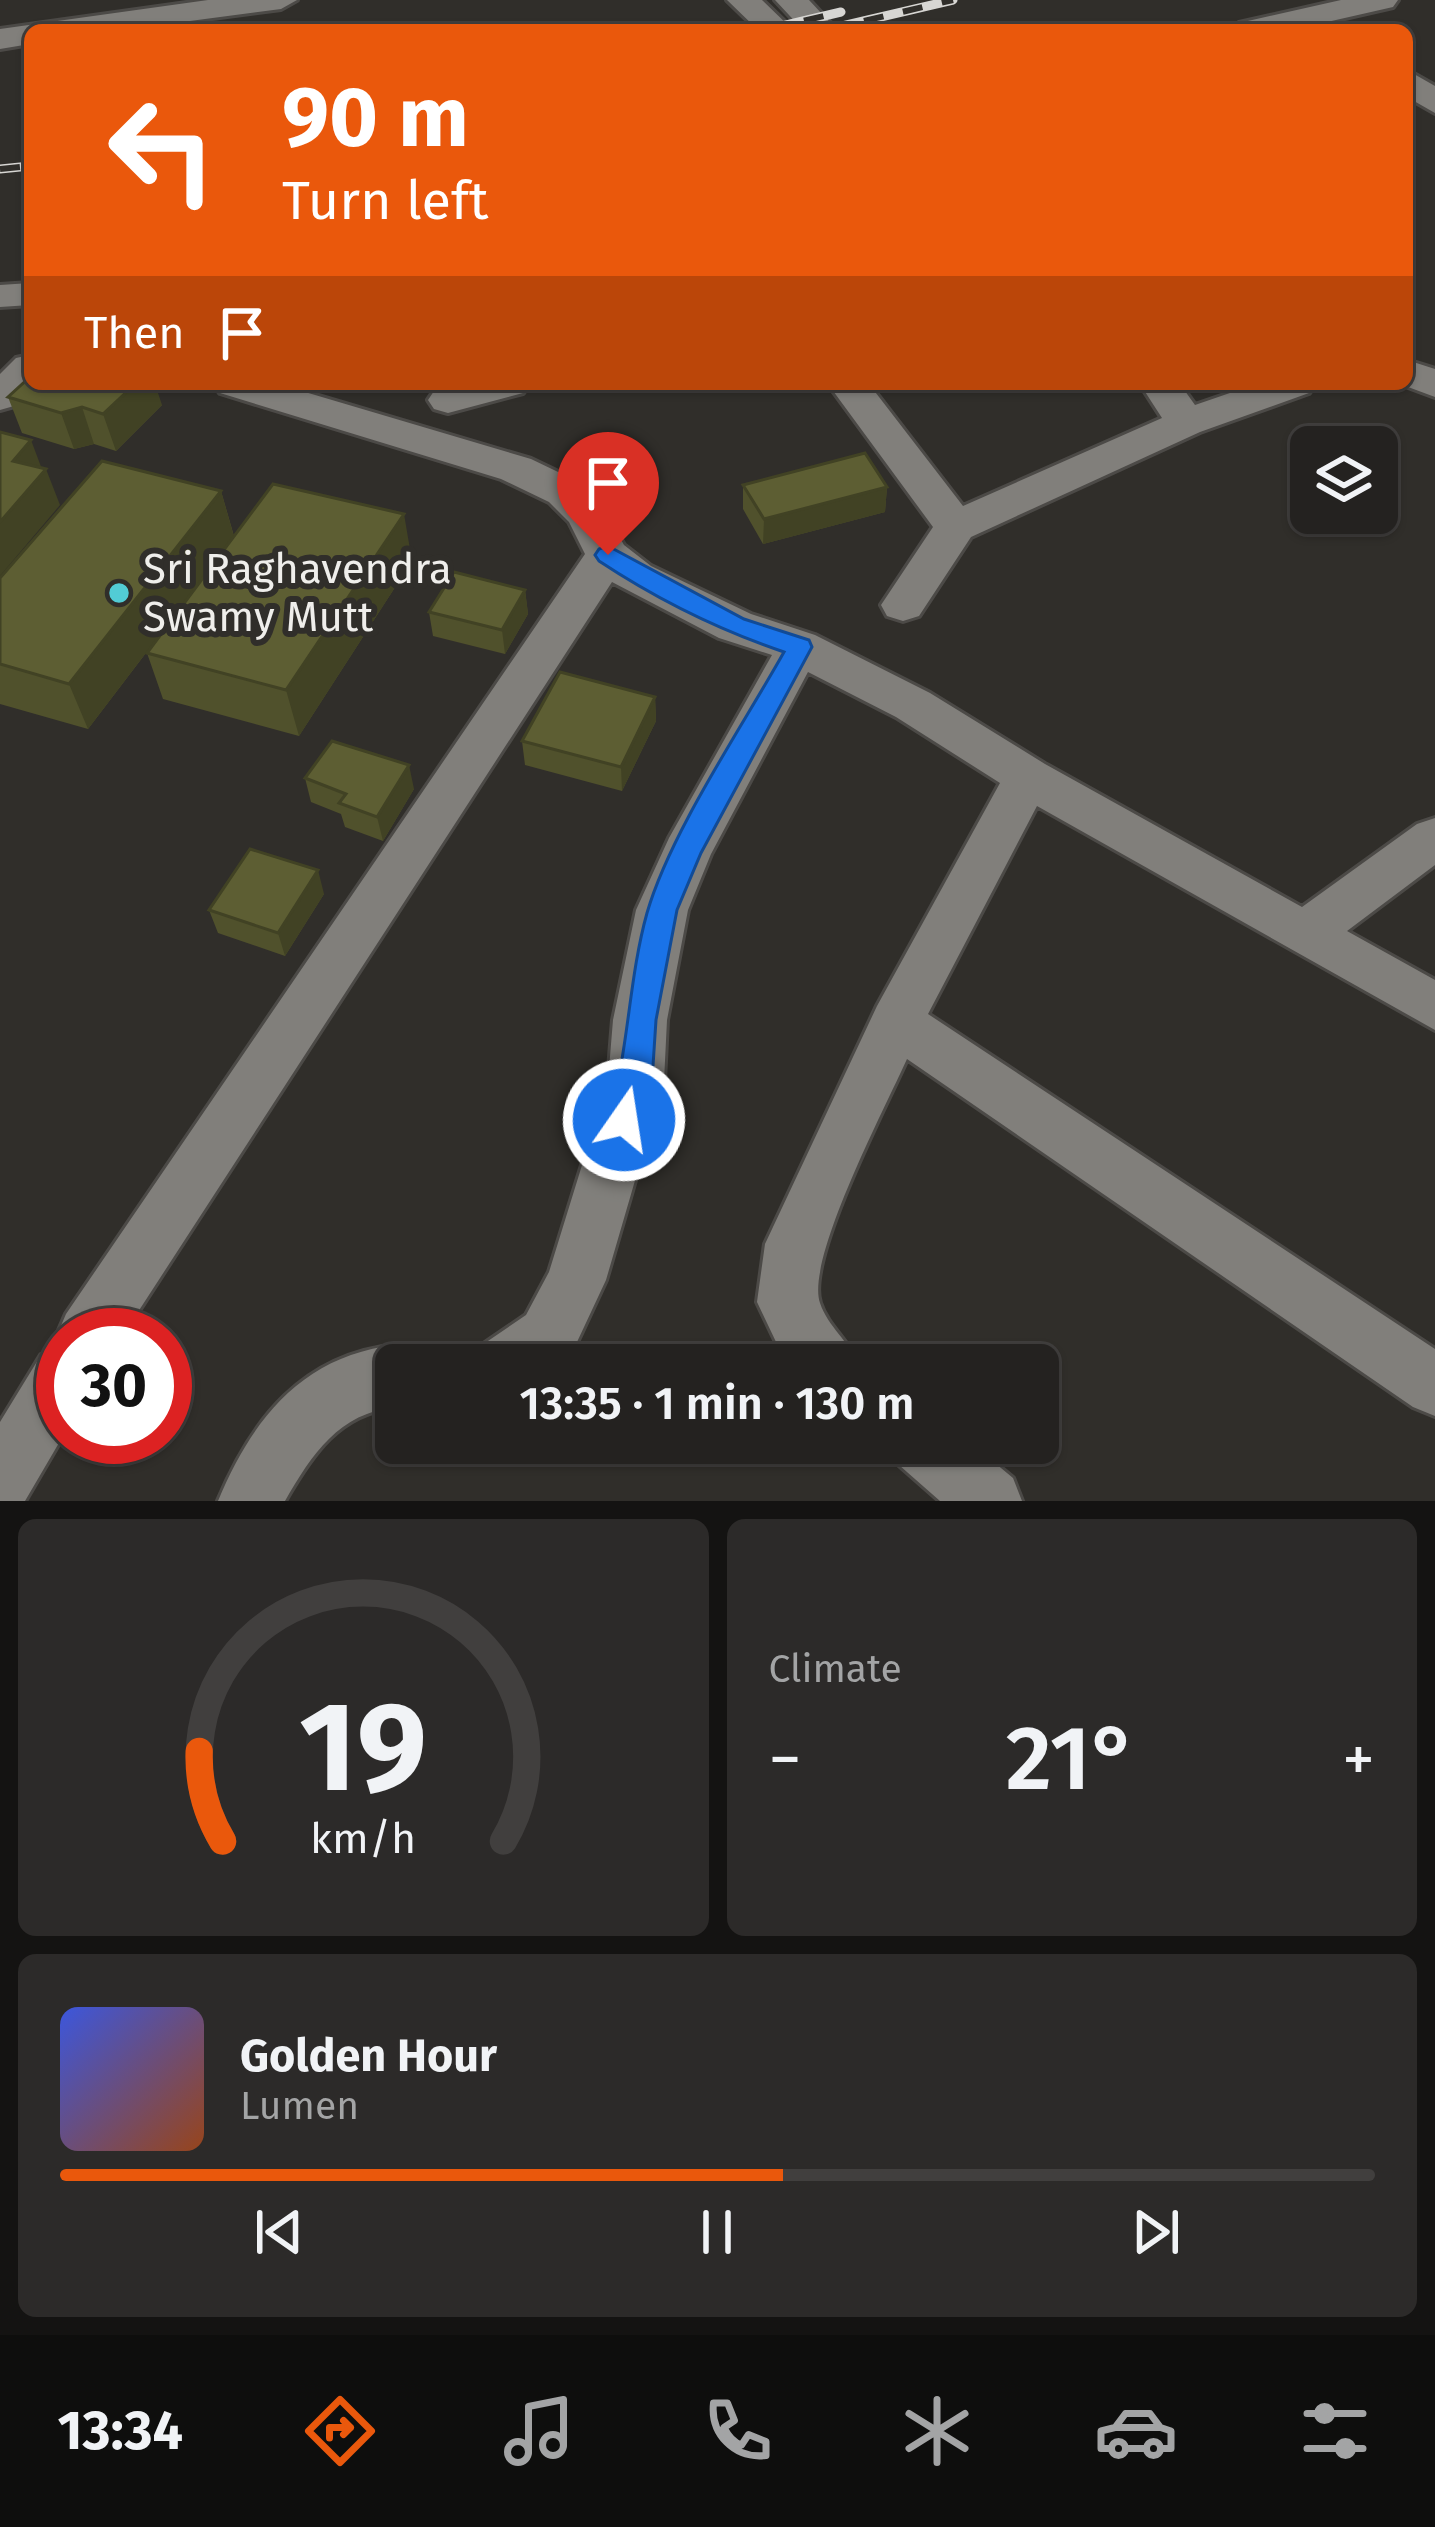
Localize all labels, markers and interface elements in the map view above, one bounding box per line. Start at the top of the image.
text: 90 m [282,67,469,168]
icon: left [84,72,240,228]
text: Turn left [282,169,489,233]
icon: arrive [209,300,275,366]
text: Then [84,306,185,360]
map controls [1290,426,1398,534]
button: layers [1290,426,1398,534]
pin [557,432,659,555]
icon: arrive [575,450,641,516]
place label: Sri Raghavendra Swamy Mutt [143,544,452,642]
marker: Sri Raghavendra Swamy Mutt [106,580,132,606]
position arrow [561,1057,687,1183]
speed limit sign: 30 [36,1308,192,1464]
text: 13:35 · 1 min · 130 m [520,1377,914,1431]
text: Climate [769,1646,902,1692]
text: 19 [299,1673,427,1823]
text: 21° [1006,1705,1138,1813]
text: − [769,1720,802,1799]
text: + [1342,1720,1375,1799]
text: km/h [310,1812,416,1863]
text: Golden Hour [240,2029,497,2083]
text: Lumen [240,2083,359,2129]
icon: previous [246,2199,312,2265]
icon: pause [684,2199,750,2265]
icon: next [1123,2199,1189,2265]
icon: directions [298,2389,382,2473]
icon: music [497,2389,581,2473]
icon: phone [696,2389,780,2473]
icon: climate [895,2389,979,2473]
icon: car [1094,2389,1178,2473]
icon: filters [1293,2389,1377,2473]
text: 13:34 [58,2399,183,2463]

